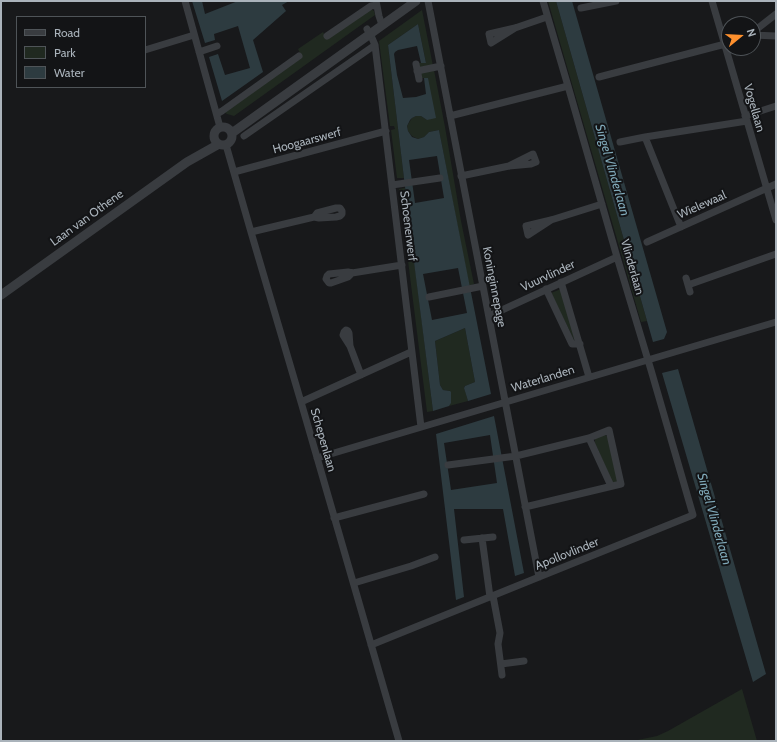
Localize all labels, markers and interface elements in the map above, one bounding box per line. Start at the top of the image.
legend [16,16,146,88]
north arrow [721,16,761,56]
text: Road [54,25,80,40]
text: N [744,27,759,38]
text: Park [54,45,76,60]
text: Water [54,65,84,80]
street label: Vogellaan [740,82,768,134]
water label: Singel Vlinderlaan [591,122,633,218]
street label: Hoogaarswerf [271,125,343,157]
street label: Laan van Othene [48,187,126,249]
street label: Wielewaal [675,188,729,222]
street label: Schoenerwerf [397,190,419,262]
street label: Vlinderlaan [617,238,647,296]
street label: Koninginnepage [479,245,509,329]
street label: Vuurvlinder [519,257,577,295]
street label: Waterlanden [510,363,576,395]
street label: Schepenlaan [307,406,339,474]
water label: Singel Vlinderlaan [693,471,735,567]
street label: Apollovlinder [533,535,601,573]

